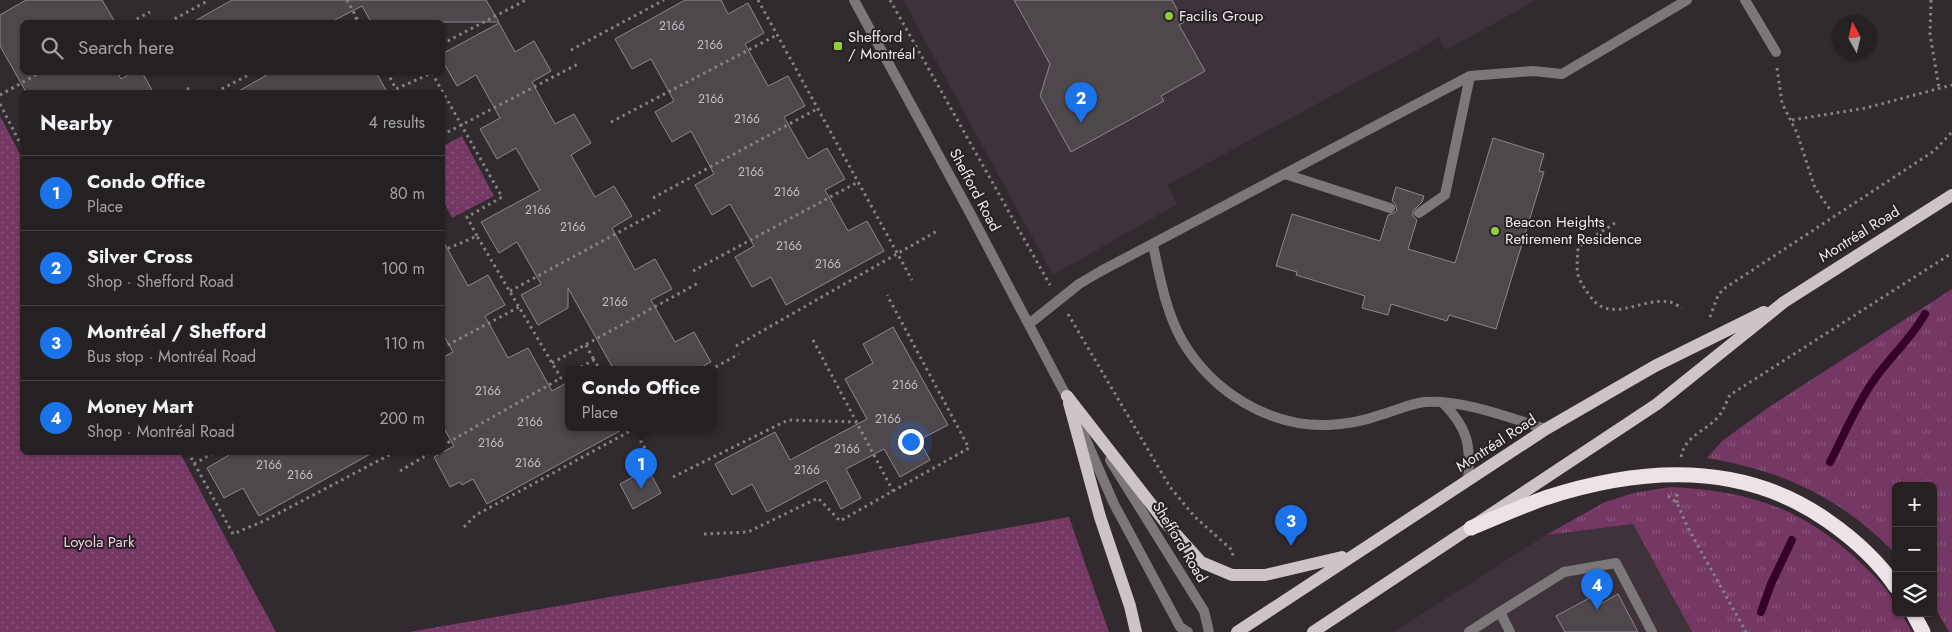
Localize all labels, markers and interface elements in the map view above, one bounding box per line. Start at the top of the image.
place label: Facilis Group [1179,5,1264,27]
marker: Facilis Group [1163,10,1175,22]
north arrow [1832,15,1877,60]
house number: 2166 [659,17,685,35]
search box [20,20,445,75]
place label: Shefford / Montréal [848,26,915,65]
icon: search [38,34,66,62]
text: Search here [78,34,174,61]
house number: 2166 [697,36,723,54]
marker: Shefford / Montréal [832,40,844,52]
pin: 2 [1065,82,1097,123]
house number: 2166 [698,90,724,108]
text: Nearby [40,108,112,138]
house number: 2166 [734,110,760,128]
text: 4 results [369,111,425,134]
street label: Shefford Road [944,145,1006,235]
house number: 2166 [738,163,764,181]
text: Condo Office [87,168,205,195]
text: 1 [52,182,60,205]
text: 80 m [389,182,425,205]
house number: 2166 [774,183,800,201]
text: Place [87,195,123,218]
street label: Montréal Road [1814,200,1904,268]
house number: 2166 [525,201,551,219]
place label: Beacon Heights Retirement Residence [1505,211,1642,250]
house number: 2166 [560,218,586,236]
marker: Beacon Heights Retirement Residence [1489,225,1501,237]
house number: 2166 [776,237,802,255]
text: Silver Cross [87,243,193,270]
house number: 2166 [815,255,841,273]
text: 2 [51,257,61,280]
text: 100 m [381,257,425,280]
text: Shop · Shefford Road [87,270,234,293]
house number: 2166 [602,293,628,311]
text: Montréal / Shefford [87,318,266,345]
text: 3 [51,332,61,355]
text: 110 m [384,332,425,355]
text: Bus stop · Montréal Road [87,345,256,368]
popup [565,366,717,431]
text: Condo Office [582,374,700,401]
house number: 2166 [892,376,918,394]
house number: 2166 [475,382,501,400]
text: Money Mart [87,393,193,420]
text: Place [582,401,618,424]
text: 4 [50,407,62,430]
text: 200 m [379,407,425,430]
street label: Montréal Road [1451,409,1541,477]
house number: 2166 [875,410,901,428]
house number: 2166 [517,413,543,431]
text: Shop · Montréal Road [87,420,235,443]
your location [898,429,924,455]
house number: 2166 [478,434,504,452]
house number: 2166 [834,440,860,458]
pin: 1 [625,448,657,489]
house number: 2166 [515,454,541,472]
house number: 2166 [256,456,282,474]
house number: 2166 [794,461,820,479]
house number: 2166 [287,466,313,484]
map controls [1892,482,1937,617]
button: + [1892,482,1937,527]
street label: Shefford Road [1147,497,1213,587]
pin: 3 [1275,505,1307,546]
button: − [1892,527,1937,572]
park label: Loyola Park [63,531,135,553]
pin: 4 [1581,569,1613,610]
button: layers [1892,572,1937,617]

